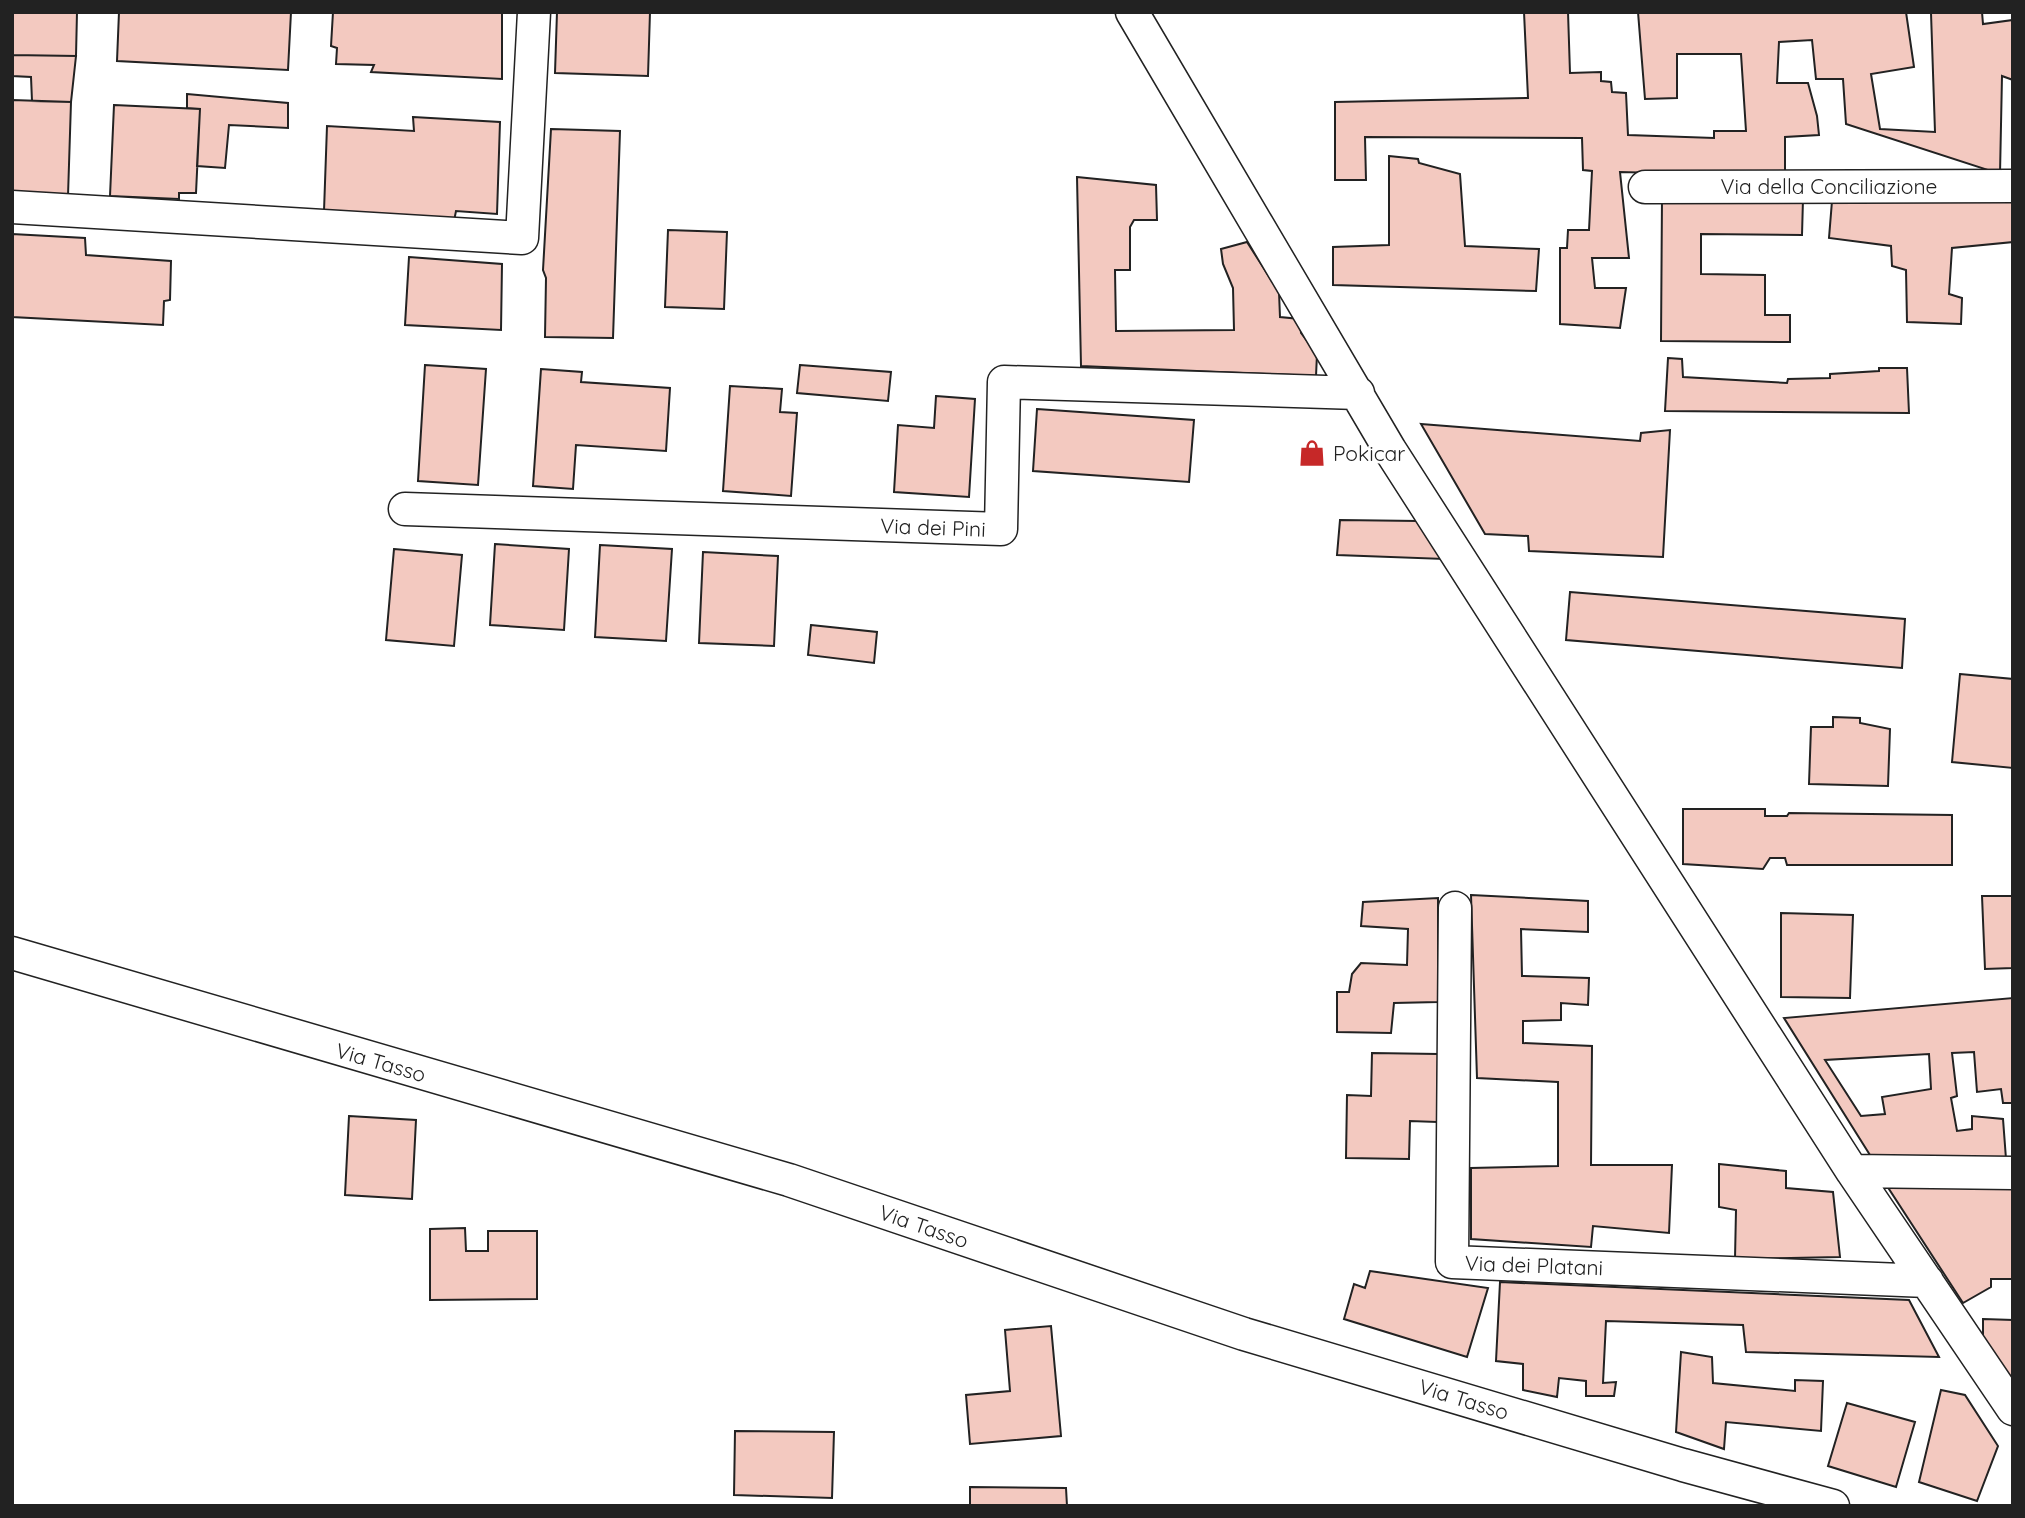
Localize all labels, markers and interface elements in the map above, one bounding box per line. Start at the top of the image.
street label: Via della Conciliazione [1721,173,1937,199]
shop icon: Pokicar [1297,438,1327,468]
place label: Pokicar [1333,440,1405,466]
street label: Via dei Pini [880,512,986,542]
street label: Via Tasso [333,1037,429,1087]
street label: Via Tasso [876,1199,972,1253]
street label: Via dei Platani [1464,1250,1604,1280]
street label: Via Tasso [1416,1373,1512,1425]

